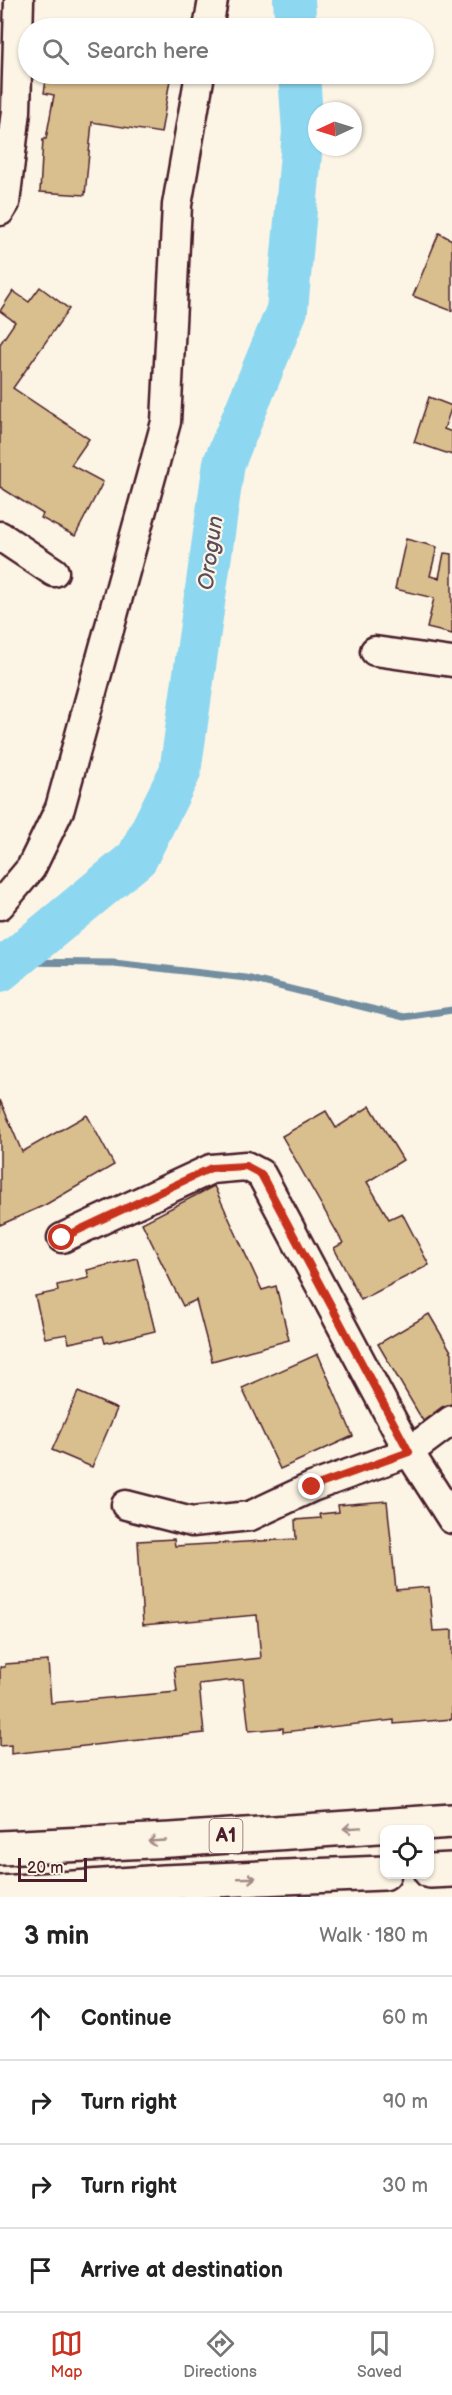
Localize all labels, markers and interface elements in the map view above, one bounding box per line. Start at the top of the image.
search box [18,18,434,84]
icon: search [39,35,72,68]
text: Search here [87,38,209,65]
north arrow [308,102,362,156]
water label: Orogun [192,514,230,592]
route start [48,1224,74,1250]
route end [298,1473,324,1499]
road number: A1 [210,1819,242,1853]
one-way arrow [342,1822,362,1833]
map controls [380,1825,434,1879]
button: locate [380,1825,434,1879]
one-way arrow [148,1835,168,1846]
scale bar [18,1855,87,1882]
text: 20 m [27,1859,63,1878]
one-way arrow [237,1873,257,1884]
text: 3 min [24,1921,89,1952]
text: Walk · 180 m [319,1924,428,1948]
icon: ahead [24,2002,57,2035]
text: Continue [81,2005,171,2032]
text: 60 m [382,2006,428,2030]
icon: right [24,2086,57,2119]
text: Turn right [81,2089,177,2116]
text: 90 m [383,2090,428,2114]
icon: right [24,2170,57,2203]
text: Turn right [81,2173,177,2200]
text: 30 m [382,2174,428,2198]
icon: arrive [24,2254,57,2287]
text: Arrive at destination [81,2257,283,2284]
tab: Map [50,2327,83,2382]
tab: Directions [183,2327,257,2382]
tab: Saved [357,2327,402,2382]

